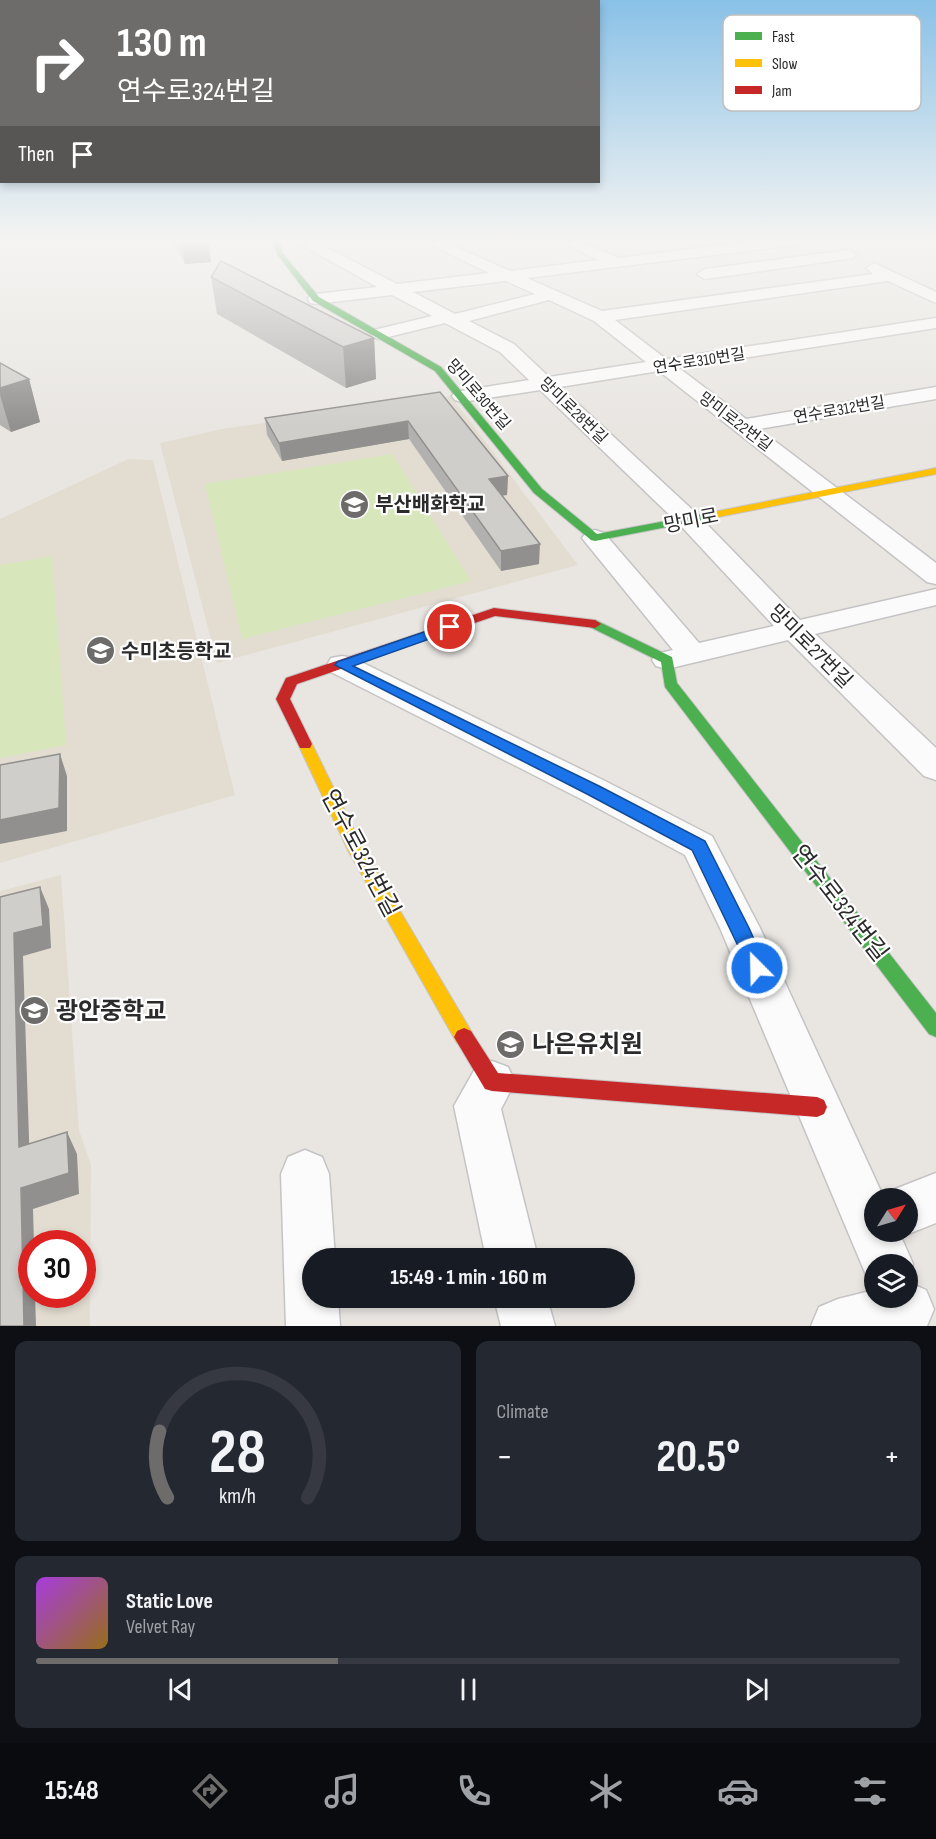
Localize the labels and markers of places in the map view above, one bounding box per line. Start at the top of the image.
school or university icon: 부산배화학교 [338,488,370,520]
place label: 부산배화학교 [375,493,485,517]
pin [424,601,475,652]
school or university icon: 수미초등학교 [84,635,116,667]
place label: 수미초등학교 [121,640,231,664]
school or university icon: 광안중학교 [19,995,51,1027]
place label: 광안중학교 [56,997,166,1026]
school or university icon: 나은유치원 [495,1028,527,1060]
place label: 나은유치원 [532,1030,642,1059]

